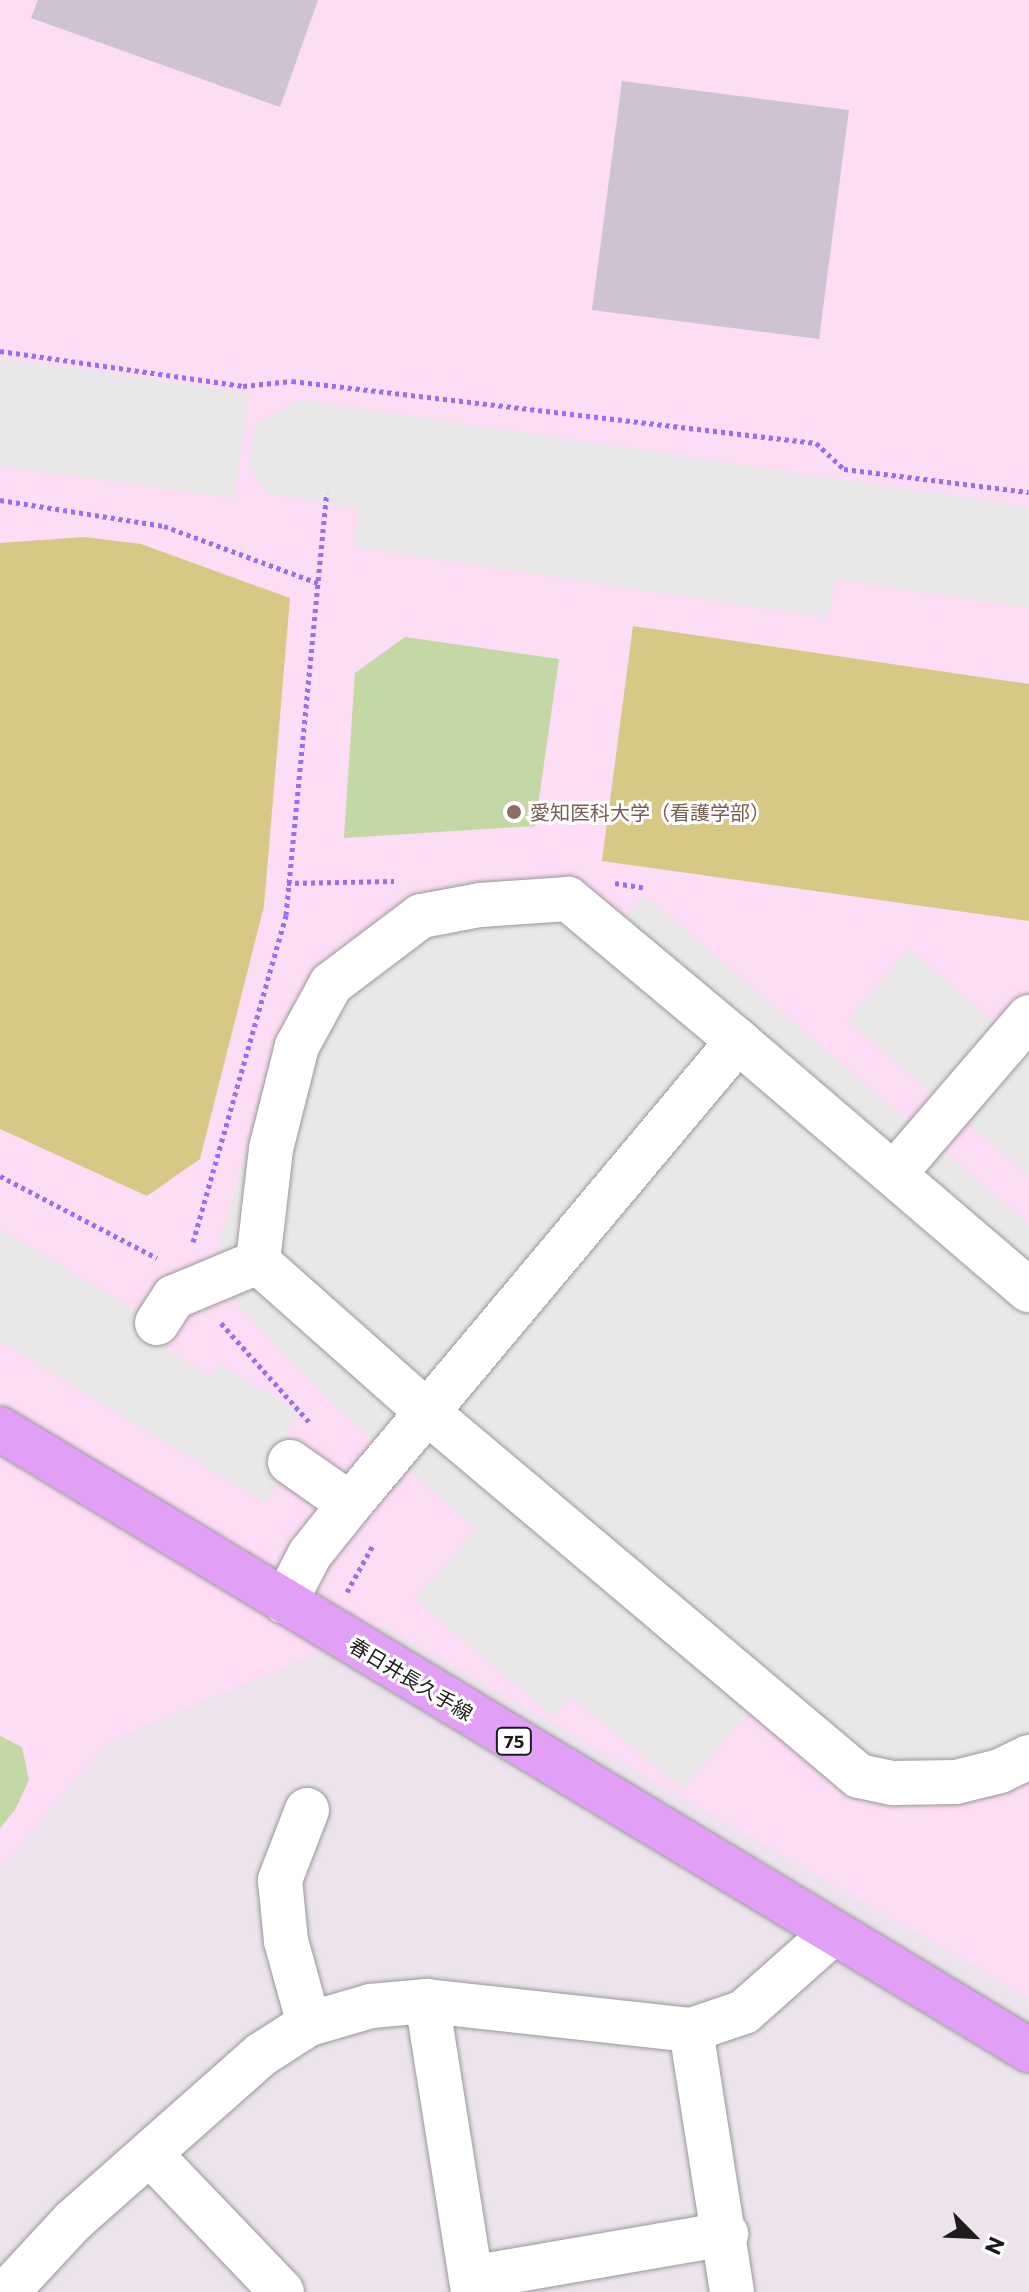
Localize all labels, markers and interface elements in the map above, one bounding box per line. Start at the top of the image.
place label: 愛知医科大学（看護学部） [530,800,770,824]
marker: 愛知医科大学（看護学部） [505,803,523,821]
street label: 春日井長久手線 [345,1633,477,1725]
road number: 75 [494,1727,534,1755]
north arrow [933,2196,1013,2276]
text: N [980,2233,1011,2259]

